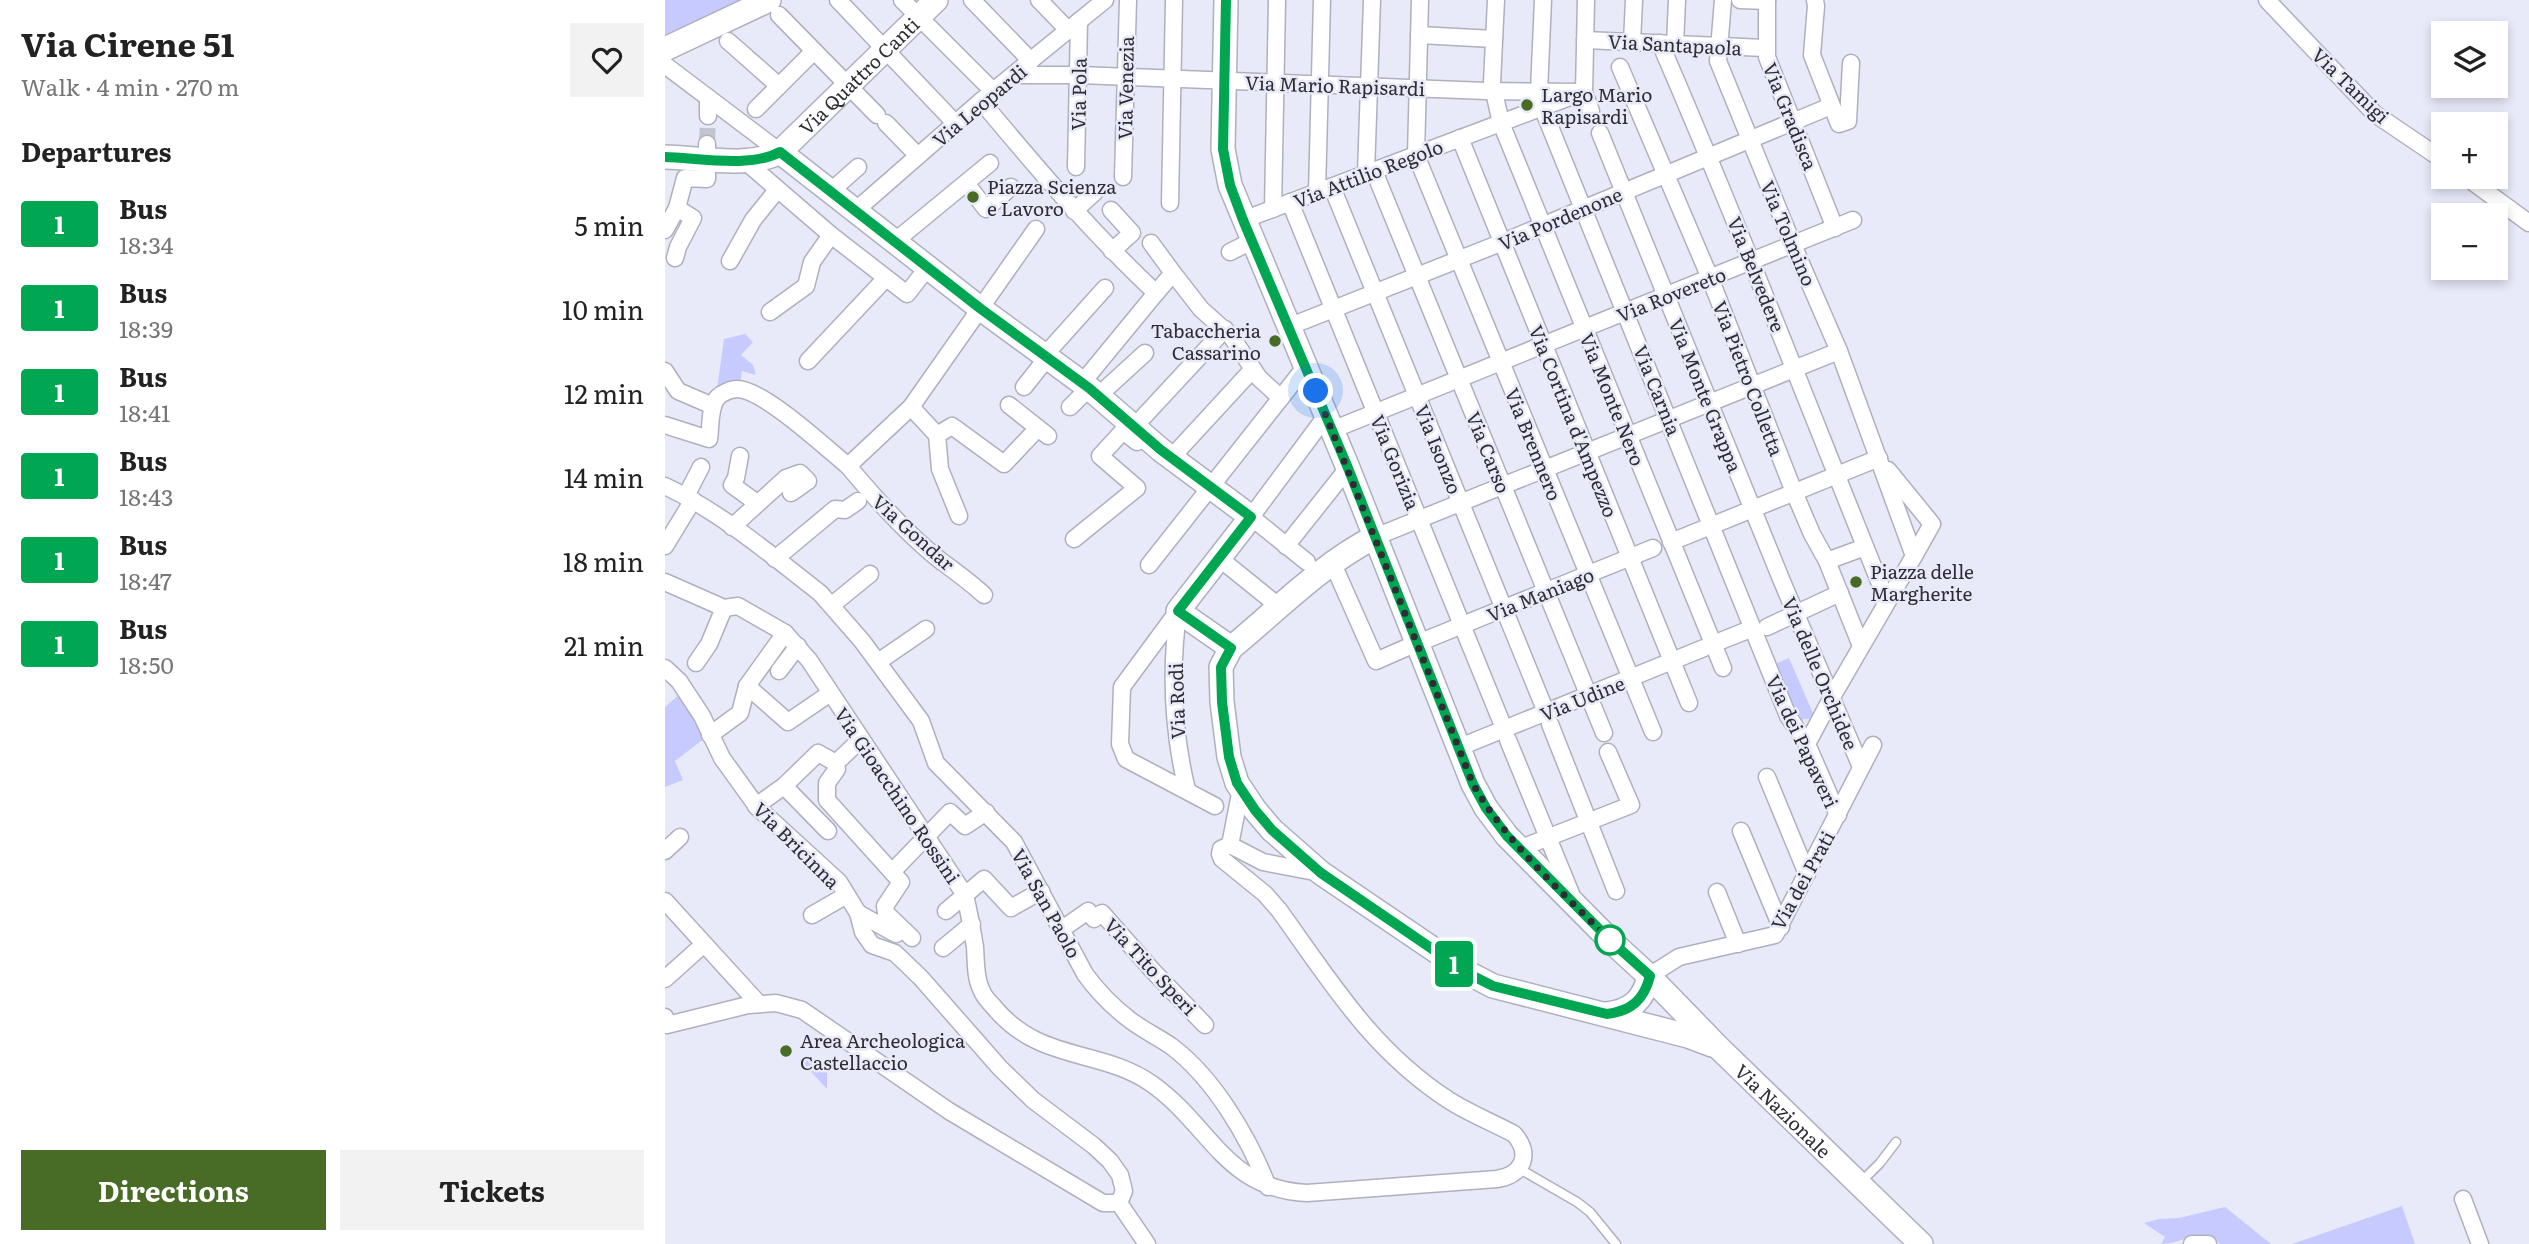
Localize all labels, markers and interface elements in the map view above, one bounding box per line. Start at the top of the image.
street label: Via Quattro Canti [792,10,925,141]
text: Via Cirene 51 [21,18,234,67]
map controls [2431,21,2508,280]
button: layers [2431,21,2508,98]
button: heart [570,23,644,97]
street label: Via Santapaola [1607,27,1743,62]
street label: Via Venezia [1110,35,1140,140]
street label: Via Tamigi [2306,41,2396,129]
street label: Via Leopardi [926,57,1032,153]
street label: Via Pola [1063,57,1093,131]
street label: Via Gradisca [1757,58,1826,175]
street label: Via Mario Rapisardi [1245,68,1425,102]
text: Walk · 4 min · 270 m [21,69,239,103]
place label: Largo Mario Rapisardi [1541,80,1652,130]
marker: Largo Mario Rapisardi [1519,97,1535,113]
button: + [2431,112,2508,189]
text: Departures [21,131,172,170]
street label: Via Attilio Regolo [1289,132,1447,214]
place label: Piazza Scienza e Lavoro [987,172,1117,222]
street label: Via Tolmino [1754,176,1824,290]
street label: Via Pordenone [1494,179,1626,257]
text: Bus [119,188,167,227]
marker: Piazza Scienza e Lavoro [965,189,981,205]
button: − [2431,203,2508,280]
text: 5 min [575,205,644,244]
text: 1 [55,206,64,241]
street label: Via Belvedere [1721,212,1793,336]
text: 18:34 [119,227,174,261]
street label: Via Rovereto [1612,259,1730,329]
text: Bus [119,272,167,311]
text: 10 min [562,289,644,328]
text: 1 [55,290,64,325]
street label: Via Pietro Colletta [1707,296,1792,460]
text: 18:39 [119,311,173,345]
street label: Via Monte Grappa [1662,314,1750,477]
place label: Tabaccheria Cassarino [1151,316,1262,366]
street label: Via Cortina d'Ampezzo [1523,321,1625,521]
street label: Via Monte Nero [1574,328,1652,470]
marker: Tabaccheria Cassarino [1267,333,1283,349]
street label: Via Carnia [1627,341,1689,440]
text: Bus [119,356,167,395]
text: 12 min [564,373,644,412]
your location [1298,373,1333,408]
text: 1 [55,374,64,409]
street label: Via Brennero [1499,383,1569,505]
text: 18:41 [119,395,170,429]
street label: Via Isonzo [1408,400,1470,498]
street label: Via Carso [1460,407,1518,497]
street label: Via Gorizia [1364,410,1428,515]
text: Bus [119,440,167,479]
text: 14 min [564,457,644,496]
text: 1 [55,458,64,493]
text: 18:43 [119,479,173,513]
street label: Via Gondar [867,487,961,577]
text: Bus [119,524,167,563]
text: 18 min [563,541,644,580]
text: 1 [55,542,64,577]
place label: Piazza delle Margherite [1870,557,1974,607]
street label: Via Maniago [1482,560,1598,628]
text: 18:47 [119,563,172,597]
marker: Piazza delle Margherite [1848,574,1864,590]
street label: Via delle Orchidee [1776,592,1866,754]
text: Bus [119,608,167,647]
text: 21 min [564,625,644,664]
text: 1 [55,626,64,661]
text: 18:50 [119,647,174,681]
street label: Via Rodi [1161,662,1191,740]
street label: Via Udine [1535,668,1629,728]
street label: Via dei Papaveri [1760,670,1846,812]
street label: Via Gioacchino Rossini [828,701,968,889]
street label: Via Bricinna [747,795,847,895]
street label: Via dei Prati [1763,825,1841,935]
street label: Via San Paolo [1005,843,1089,963]
street label: Via Tito Speri [1098,911,1204,1021]
unlabelled marker [1595,925,1625,955]
line badge: 1 [1431,941,1477,987]
text: 1 [1449,946,1459,981]
place label: Area Archeologica Castellaccio [800,1026,966,1076]
marker: Area Archeologica Castellaccio [778,1043,794,1059]
street label: Via Nazionale [1729,1057,1838,1164]
button: Directions [21,1150,326,1230]
button: Tickets [340,1150,644,1230]

